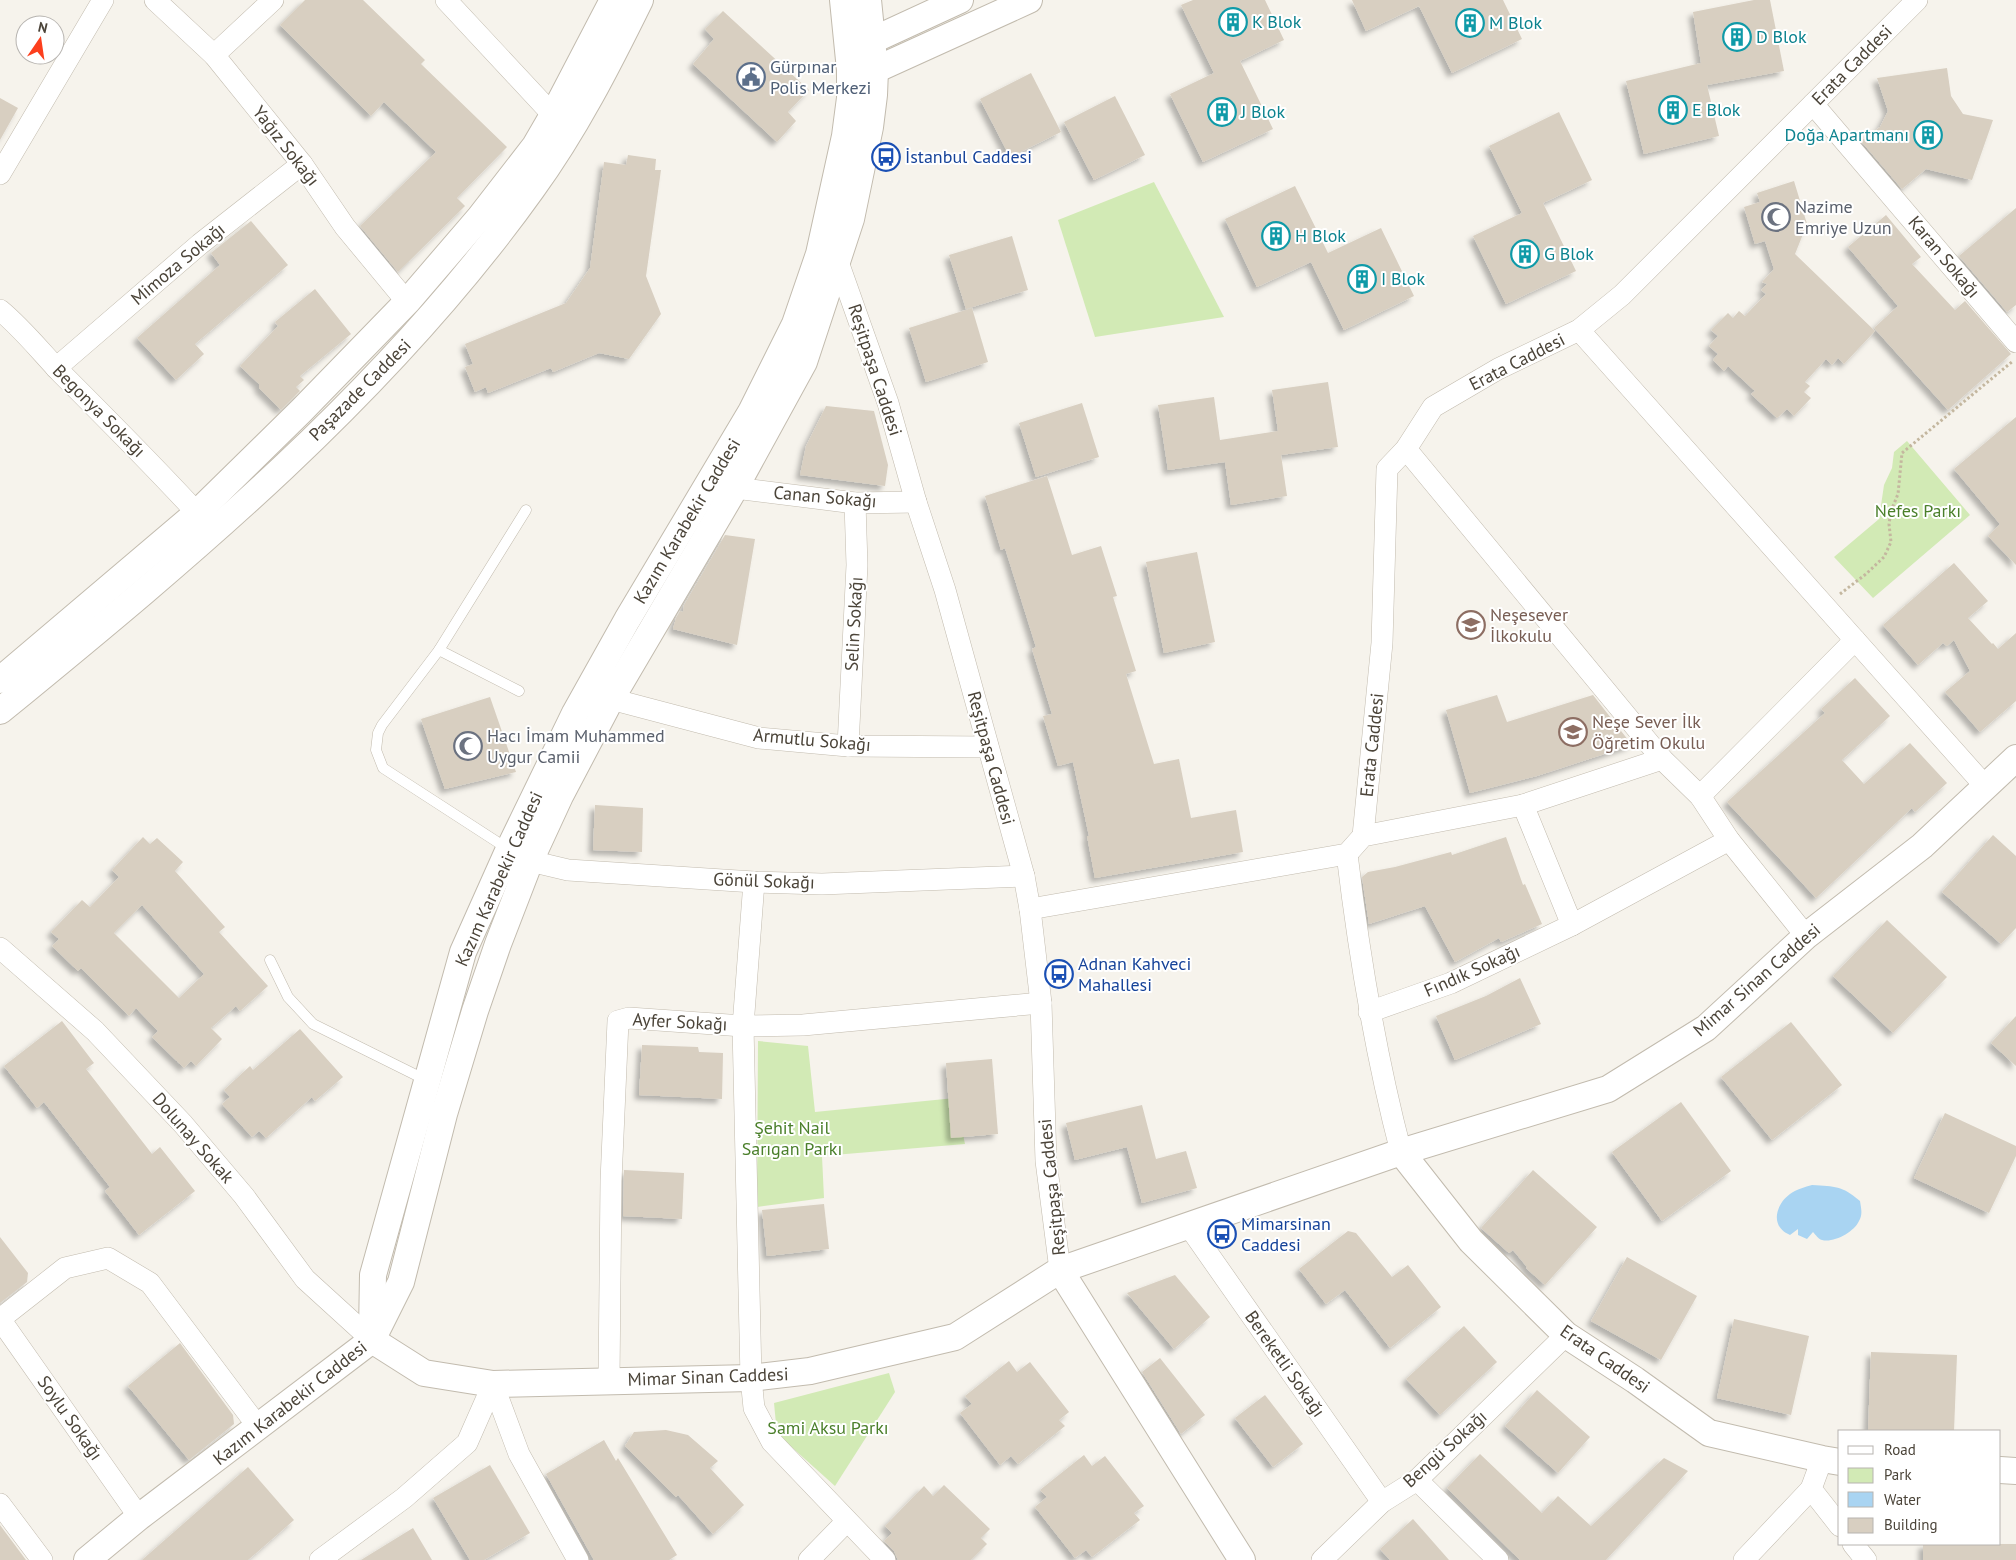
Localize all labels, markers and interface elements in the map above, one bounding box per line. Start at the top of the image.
building icon: K Blok [1218,7,1248,37]
building icon: M Blok [1455,8,1485,38]
place label: K Blok [1252,10,1302,33]
place label: M Blok [1489,11,1542,34]
north arrow [15,15,65,65]
text: N [36,18,49,37]
street label: Erata Caddesi [1807,20,1897,110]
building icon: D Blok [1722,22,1752,52]
place label: D Blok [1756,25,1807,48]
place label: Gürpınar Polis Merkezi [770,55,871,99]
public building icon: Gürpınar Polis Merkezi [736,62,766,92]
building icon: E Blok [1658,95,1688,125]
building icon: J Blok [1207,97,1237,127]
place label: E Blok [1692,98,1741,121]
place label: J Blok [1240,100,1285,123]
street label: Yağız Sokağı [248,101,325,190]
building icon: Doğa Apartmanı [1913,120,1943,150]
place label: Doğa Apartmanı [1785,123,1909,146]
bus stop icon: İstanbul Caddesi [871,142,901,172]
place label: İstanbul Caddesi [905,145,1032,168]
place label: Nazime Emriye Uzun [1795,195,1892,239]
mosque icon: Nazime Emriye Uzun [1761,202,1791,232]
street label: Karan Sokağı [1903,211,1985,303]
street label: Mimoza Sokağı [126,218,230,310]
building icon: H Blok [1261,221,1291,251]
place label: H Blok [1295,224,1346,247]
building icon: G Blok [1510,239,1540,269]
place label: G Blok [1544,242,1594,265]
building icon: I Blok [1347,264,1377,294]
place label: I Blok [1381,267,1425,290]
street label: Reşitpaşa Caddesi [843,301,908,439]
street label: Erata Caddesi [1465,328,1568,395]
street label: Paşazade Caddesi [304,334,416,446]
street label: Begonya Sokağı [48,359,151,462]
street label: Kazım Karabekir Caddesi [628,434,745,608]
street label: Canan Sokağı [772,481,878,512]
park label: Nefes Parkı [1875,499,1961,522]
street label: Selin Sokağı [840,576,867,672]
place label: Neşesever İlkokulu [1490,603,1568,647]
school or university icon: Neşesever İlkokulu [1456,610,1486,640]
street label: Reşitpaşa Caddesi [963,689,1020,827]
street label: Erata Caddesi [1355,692,1388,798]
place label: Neşe Sever İlk Öğretim Okulu [1592,710,1705,754]
school or university icon: Neşe Sever İlk Öğretim Okulu [1558,717,1588,747]
street label: Armutlu Sokağı [752,723,872,756]
place label: Hacı İmam Muhammed Uygur Camii [487,724,665,768]
mosque icon: Hacı İmam Muhammed Uygur Camii [453,731,483,761]
street label: Kazım Karabekir Caddesi [450,788,548,970]
street label: Gönül Sokağı [713,867,815,894]
street label: Mimar Sinan Caddesi [1688,918,1825,1041]
street label: Fındık Sokağı [1420,939,1523,1002]
place label: Adnan Kahveci Mahallesi [1078,952,1191,996]
bus stop icon: Adnan Kahveci Mahallesi [1044,959,1074,989]
street label: Ayfer Sokağı [632,1008,728,1035]
street label: Dolunay Sokak [148,1087,239,1188]
park label: Şehit Nail Sarıgan Parkı [742,1116,842,1160]
street label: Reşitpaşa Caddesi [1033,1118,1070,1257]
place label: Mimarsinan Caddesi [1241,1212,1331,1256]
bus stop icon: Mimarsinan Caddesi [1207,1219,1237,1249]
street label: Bereketli Sokağı [1240,1306,1331,1421]
street label: Erata Caddesi [1556,1319,1655,1398]
street label: Kazım Karabekir Caddesi [208,1335,371,1470]
street label: Mimar Sinan Caddesi [627,1362,789,1391]
street label: Soylu Sokağı [33,1371,108,1465]
street label: Bengü Sokağı [1398,1405,1491,1492]
park label: Sami Aksu Parkı [767,1416,889,1439]
legend [1838,1430,2001,1545]
text: Road [1884,1440,1916,1459]
text: Park [1884,1465,1912,1484]
text: Water [1884,1490,1921,1509]
text: Building [1884,1515,1938,1534]

